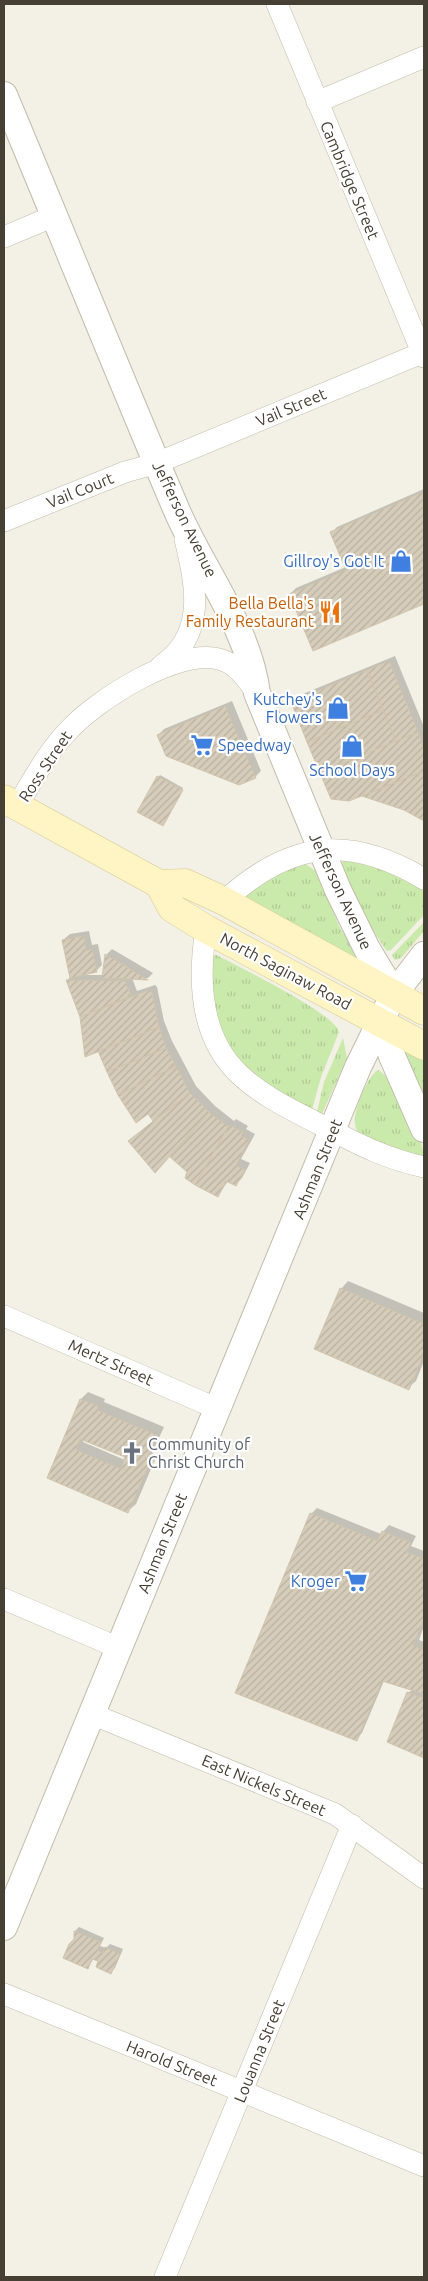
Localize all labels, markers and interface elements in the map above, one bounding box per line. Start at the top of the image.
street label: Cambridge Street [317,118,383,243]
street label: Vail Street [253,384,329,430]
street label: Jefferson Avenue [149,458,221,580]
street label: Vail Court [44,468,117,512]
shop icon: Gillroy's Got It [388,548,414,574]
place label: Gillroy's Got It [283,552,385,570]
place label: Bella Bella's Family Restaurant [186,594,315,630]
restaurant icon: Bella Bella's Family Restaurant [317,599,343,625]
place label: Kutchey's Flowers [253,690,322,726]
shop icon: Kutchey's Flowers [325,695,351,721]
street label: Ross Street [15,727,76,805]
supermarket icon: Speedway [189,732,215,758]
shop icon: School Days [339,733,365,759]
place label: Speedway [218,736,291,754]
place label: School Days [309,761,395,779]
street label: Jefferson Avenue [306,830,376,952]
street label: North Saginaw Road [217,929,355,1013]
street label: Ashman Street [289,1116,345,1222]
street label: Mertz Street [66,1335,157,1389]
place label: Community of Christ Church [148,1435,251,1471]
church icon: Community of Christ Church [119,1440,145,1466]
street label: Ashman Street [134,1490,190,1596]
supermarket icon: Kroger [343,1568,369,1594]
place label: Kroger [291,1572,340,1590]
street label: East Nickels Street [199,1751,329,1820]
street label: Louanna Street [230,1996,288,2105]
street label: Harold Street [124,2037,221,2090]

